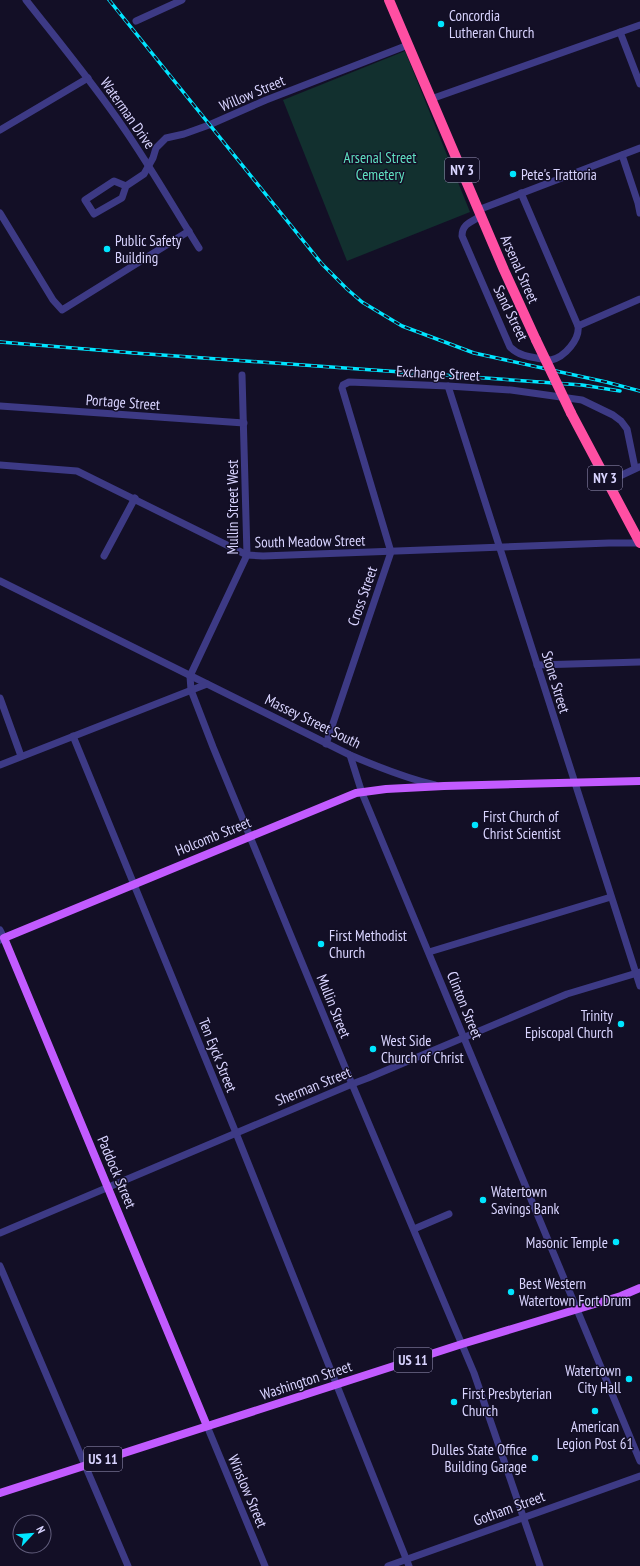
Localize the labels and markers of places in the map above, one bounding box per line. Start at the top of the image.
place label: Concordia Lutheran Church [449,6,534,42]
marker: Concordia Lutheran Church [436,19,446,29]
place label: Pete's Trattoria [521,165,597,184]
marker: Pete's Trattoria [508,169,518,179]
place label: Public Safety Building [115,231,182,267]
marker: Public Safety Building [102,244,112,254]
place label: First Church of Christ Scientist [483,807,561,843]
marker: First Church of Christ Scientist [470,820,480,830]
place label: First Methodist Church [329,926,407,962]
marker: First Methodist Church [316,939,326,949]
place label: Trinity Episcopal Church [525,1006,613,1042]
marker: Trinity Episcopal Church [616,1019,626,1029]
place label: West Side Church of Christ [381,1031,464,1067]
marker: West Side Church of Christ [368,1044,378,1054]
place label: Watertown Savings Bank [491,1182,559,1218]
marker: Watertown Savings Bank [478,1195,488,1205]
place label: Masonic Temple [526,1233,608,1252]
marker: Masonic Temple [611,1237,621,1247]
place label: Best Western Watertown Fort Drum [519,1274,631,1310]
marker: Best Western Watertown Fort Drum [506,1287,516,1297]
place label: Watertown City Hall [565,1361,622,1397]
marker: Watertown City Hall [624,1374,634,1384]
place label: First Presbyterian Church [462,1384,552,1420]
marker: First Presbyterian Church [449,1397,459,1407]
marker: American Legion Post 61 [590,1406,600,1416]
place label: American Legion Post 61 [557,1417,633,1453]
place label: Dulles State Office Building Garage [431,1440,527,1476]
marker: Dulles State Office Building Garage [530,1453,540,1463]

